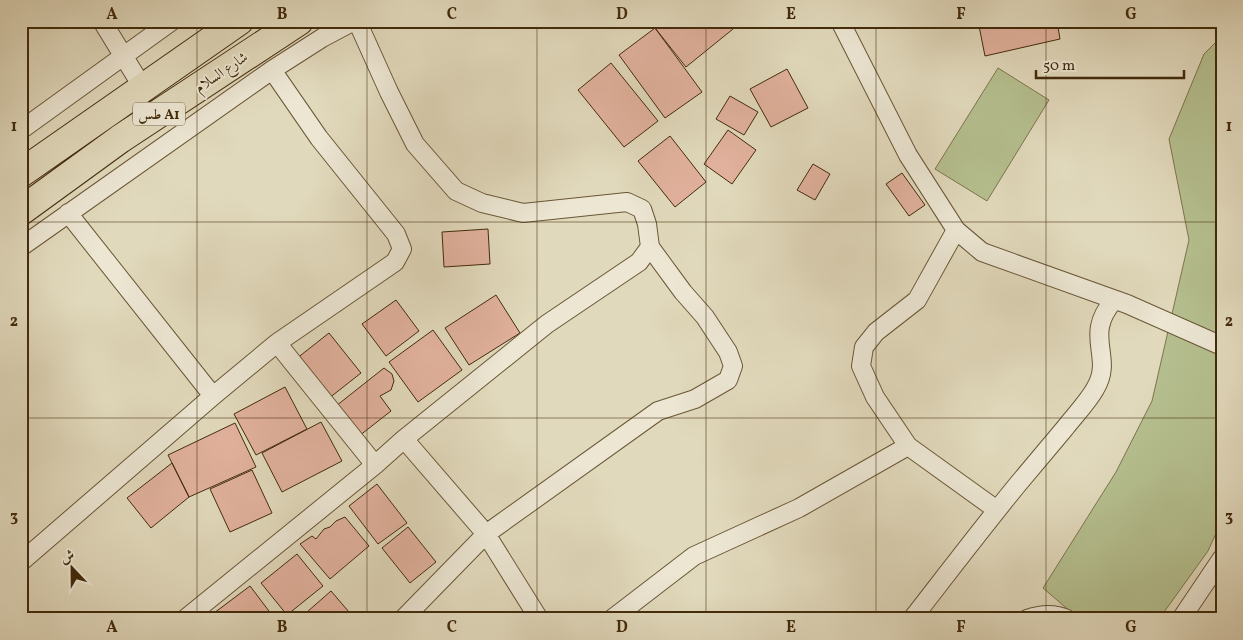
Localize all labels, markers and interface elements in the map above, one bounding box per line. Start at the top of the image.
text: A [106,4,118,26]
text: B [277,4,288,26]
text: C [447,4,457,26]
text: D [616,4,628,26]
text: E [786,4,796,26]
text: F [956,4,966,26]
text: G [1125,4,1137,26]
street label: شارع السلام [191,48,253,100]
scale bar [1036,48,1183,80]
text: 50 m [1043,56,1075,77]
road number: طس A1 [133,102,185,126]
text: 1 [11,116,17,138]
text: 1 [1226,116,1232,138]
text: 2 [10,311,18,333]
text: 2 [1225,311,1233,333]
text: 3 [10,506,18,528]
text: 3 [1225,506,1233,528]
north arrow [48,542,98,592]
text: ش [58,546,78,569]
text: A [106,617,118,639]
text: B [277,617,288,639]
text: C [447,617,457,639]
text: D [616,617,628,639]
text: E [786,617,796,639]
text: F [956,617,966,639]
text: G [1125,617,1137,639]

